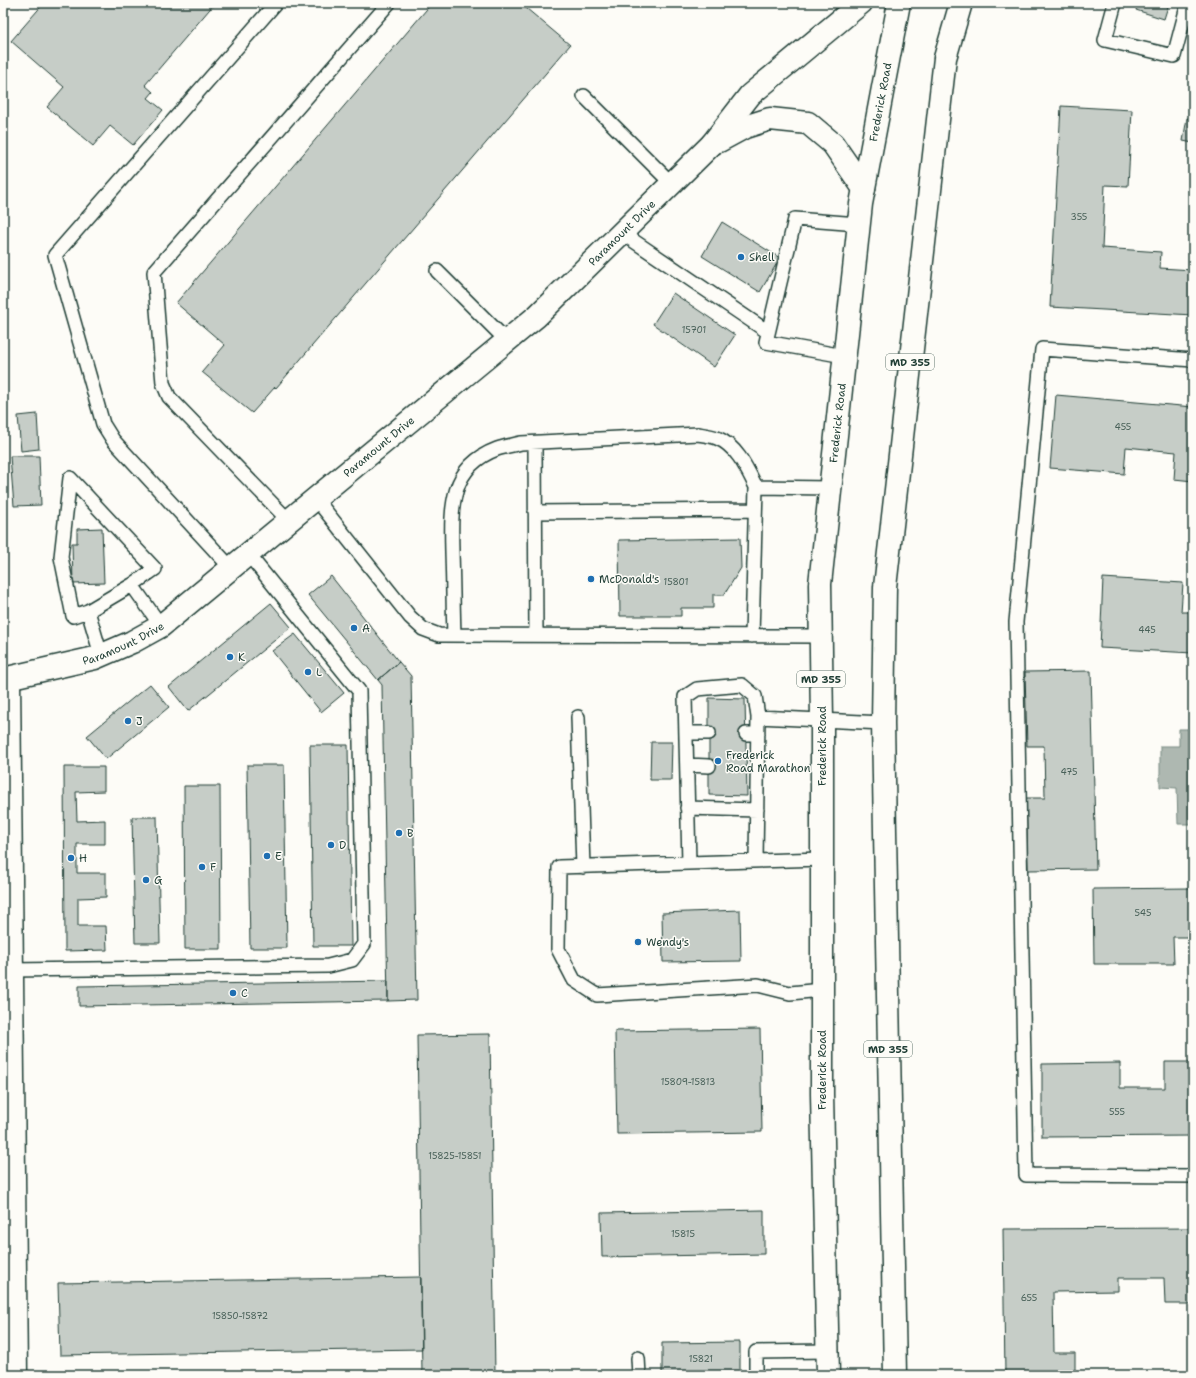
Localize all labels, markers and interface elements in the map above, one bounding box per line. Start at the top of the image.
street label: Frederick Road [866,61,896,143]
street label: Paramount Drive [585,197,659,269]
house number: 355 [1071,211,1087,223]
place label: Shell [749,250,775,265]
marker: Shell [736,252,746,262]
house number: 15701 [682,324,706,336]
road number: MD 355 [886,354,934,370]
street label: Frederick Road [826,382,850,464]
street label: Paramount Drive [340,413,418,481]
house number: 455 [1115,421,1131,433]
place label: McDonald's [599,572,659,587]
marker: McDonald's [586,574,596,584]
house number: 15801 [664,576,688,588]
street label: Paramount Drive [81,619,167,669]
place label: A [362,621,370,636]
marker: A [349,623,359,633]
house number: 445 [1138,624,1156,636]
place label: K [238,650,245,665]
marker: K [225,652,235,662]
place label: L [316,665,322,680]
marker: L [303,667,313,677]
road number: MD 355 [797,671,845,687]
street label: Frederick Road [815,706,830,786]
place label: J [136,714,143,729]
marker: J [123,716,133,726]
place label: Frederick Road Marathon [726,748,811,776]
marker: Frederick Road Marathon [713,756,723,766]
house number: 475 [1060,766,1078,778]
place label: B [407,826,414,841]
marker: B [394,828,404,838]
place label: D [339,838,346,853]
marker: D [326,840,336,850]
place label: E [275,849,282,864]
place label: H [79,851,87,866]
marker: E [262,851,272,861]
marker: H [66,853,76,863]
place label: F [210,860,216,875]
marker: F [197,862,207,872]
place label: G [154,873,163,888]
marker: G [141,875,151,885]
house number: 545 [1135,907,1151,919]
place label: Wendy's [646,935,689,950]
marker: Wendy's [633,937,643,947]
place label: C [241,986,248,1001]
marker: C [228,988,238,998]
street label: Frederick Road [815,1030,830,1110]
road number: MD 355 [864,1041,912,1057]
house number: 15809-15813 [661,1076,715,1088]
house number: 555 [1109,1106,1125,1118]
house number: 15825-15851 [428,1150,482,1162]
house number: 15815 [671,1228,695,1240]
house number: 655 [1021,1292,1037,1304]
house number: 15850-15872 [212,1310,268,1322]
house number: 15821 [689,1353,713,1365]

